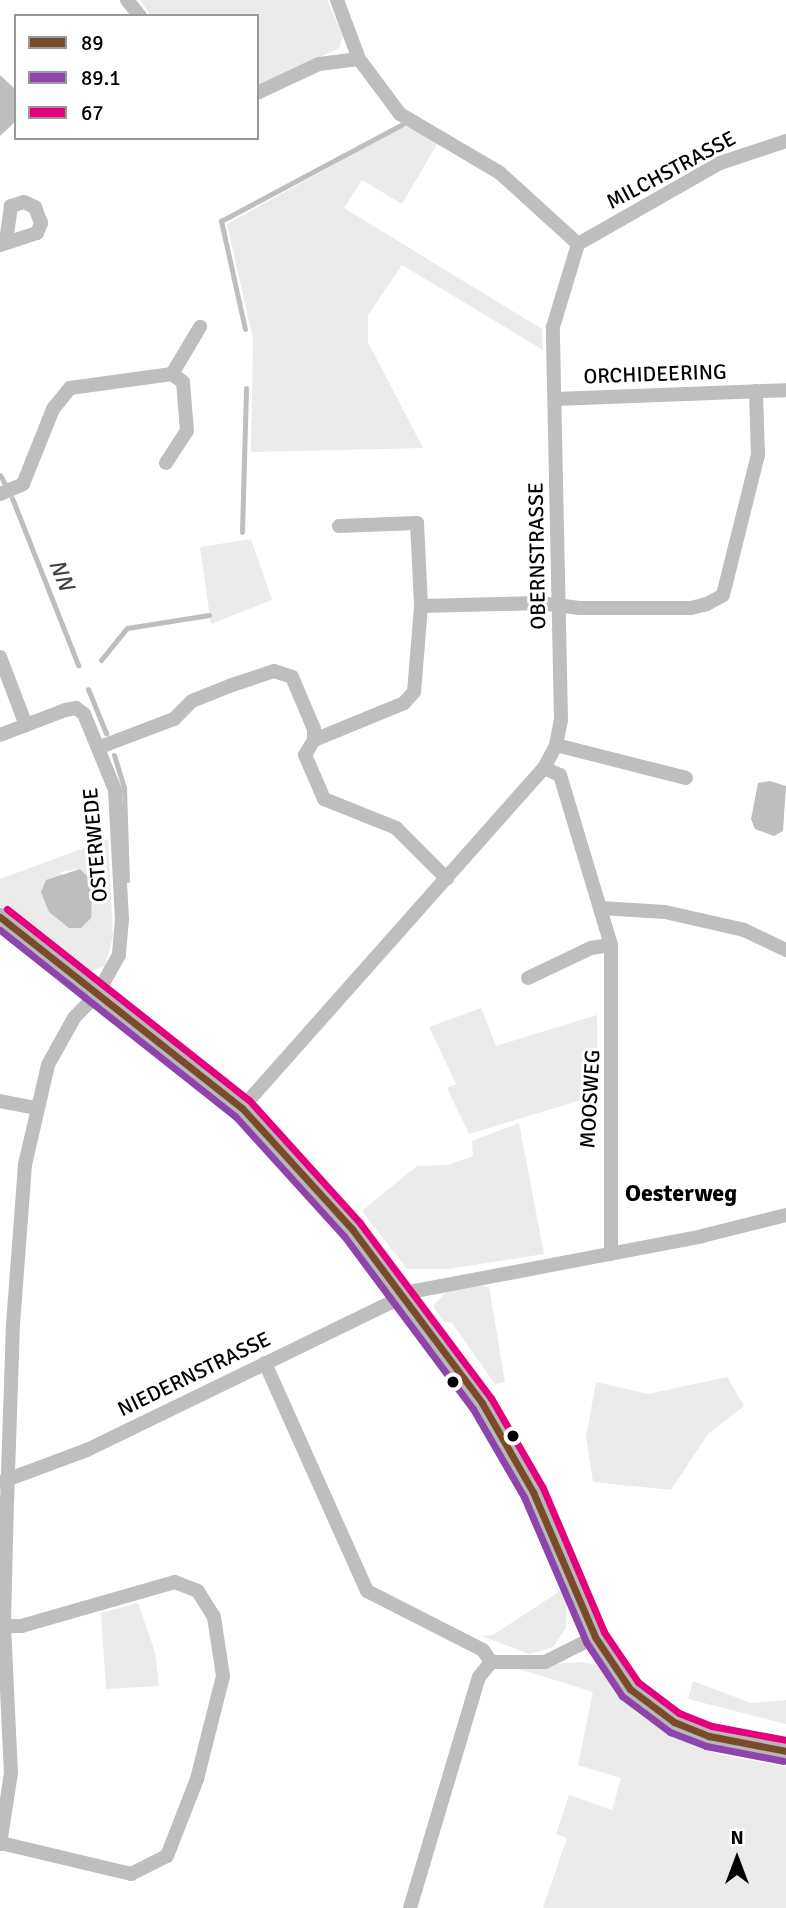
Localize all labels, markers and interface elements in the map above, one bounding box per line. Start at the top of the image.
legend [14,14,259,140]
text: 89 [81,30,104,56]
text: 89.1 [81,65,121,91]
text: 67 [81,100,104,126]
street label: MILCHSTRASSE [602,125,740,215]
street label: ORCHIDEERING [583,359,727,389]
street label: OBERNSTRASSE [523,482,551,630]
water label: NN [42,555,80,595]
street label: OSTERWEDE [77,787,113,903]
street label: MOOSWEG [575,1049,605,1149]
district label: Oesterweg [625,1180,737,1208]
street label: NIEDERNSTRASSE [114,1326,274,1422]
unlabelled marker [446,1375,460,1389]
unlabelled marker [506,1429,520,1443]
north arrow [702,1824,772,1894]
text: N [730,1826,744,1850]

